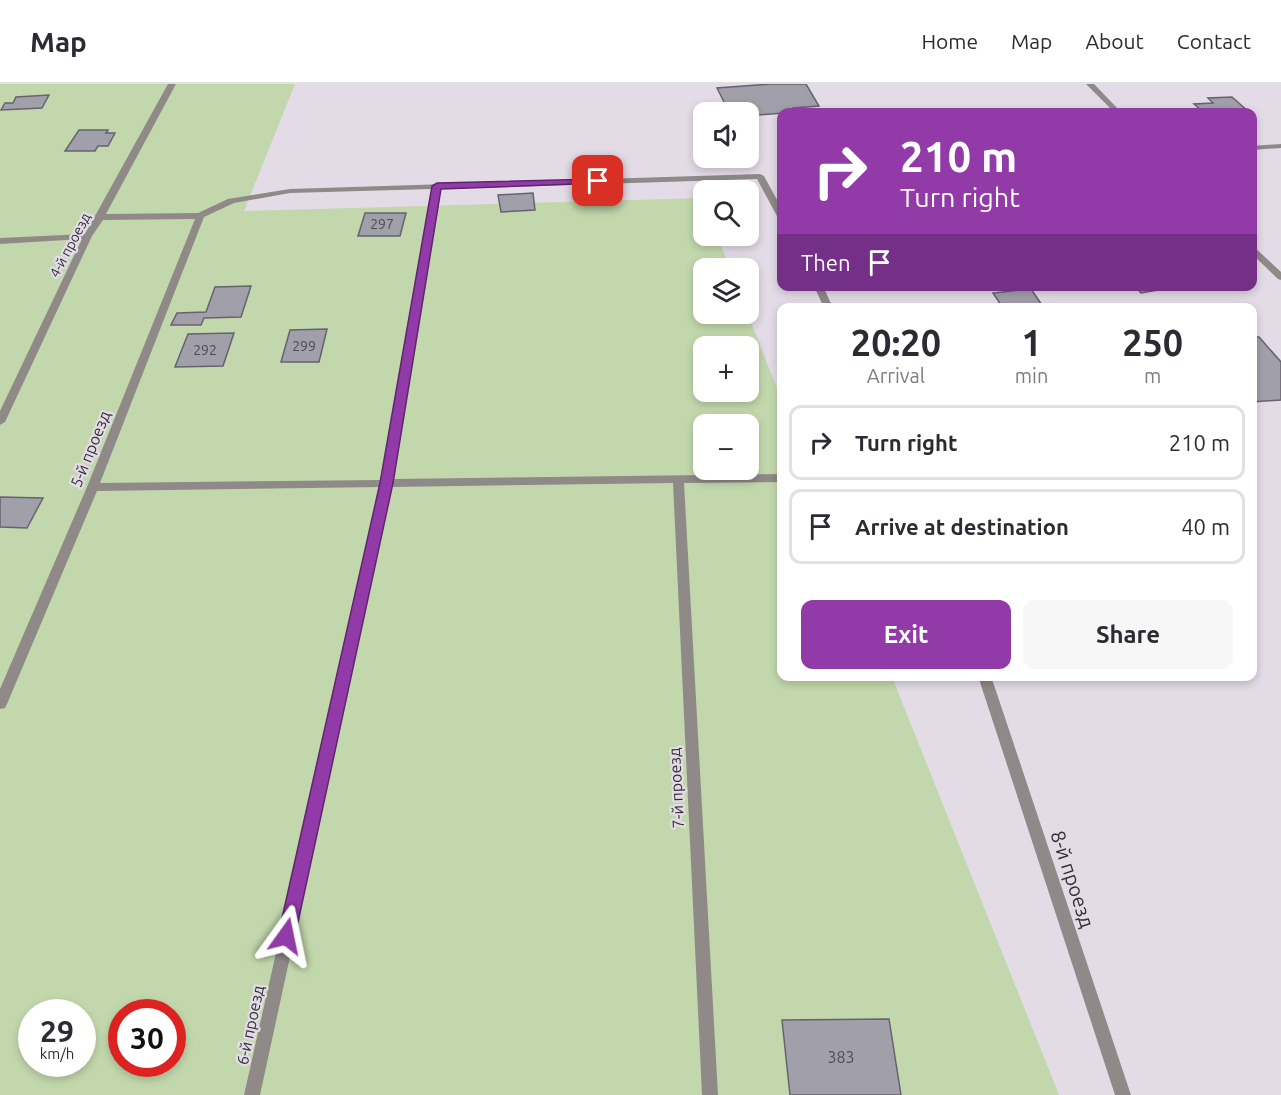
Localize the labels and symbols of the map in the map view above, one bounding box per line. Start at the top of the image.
pin [572,155,623,206]
street label: 4-й проезд [46,210,94,280]
house number: 297 [370,216,394,232]
house number: 299 [292,338,316,354]
house number: 292 [193,342,217,358]
street label: 5-й проезд [67,408,113,490]
street label: 7-й проезд [665,747,687,829]
street label: 8-й проезд [1046,828,1100,931]
position arrow [254,904,318,968]
street label: 6-й проезд [233,984,267,1066]
speed limit sign: 30 [108,999,186,1077]
house number: 383 [827,1048,855,1066]

